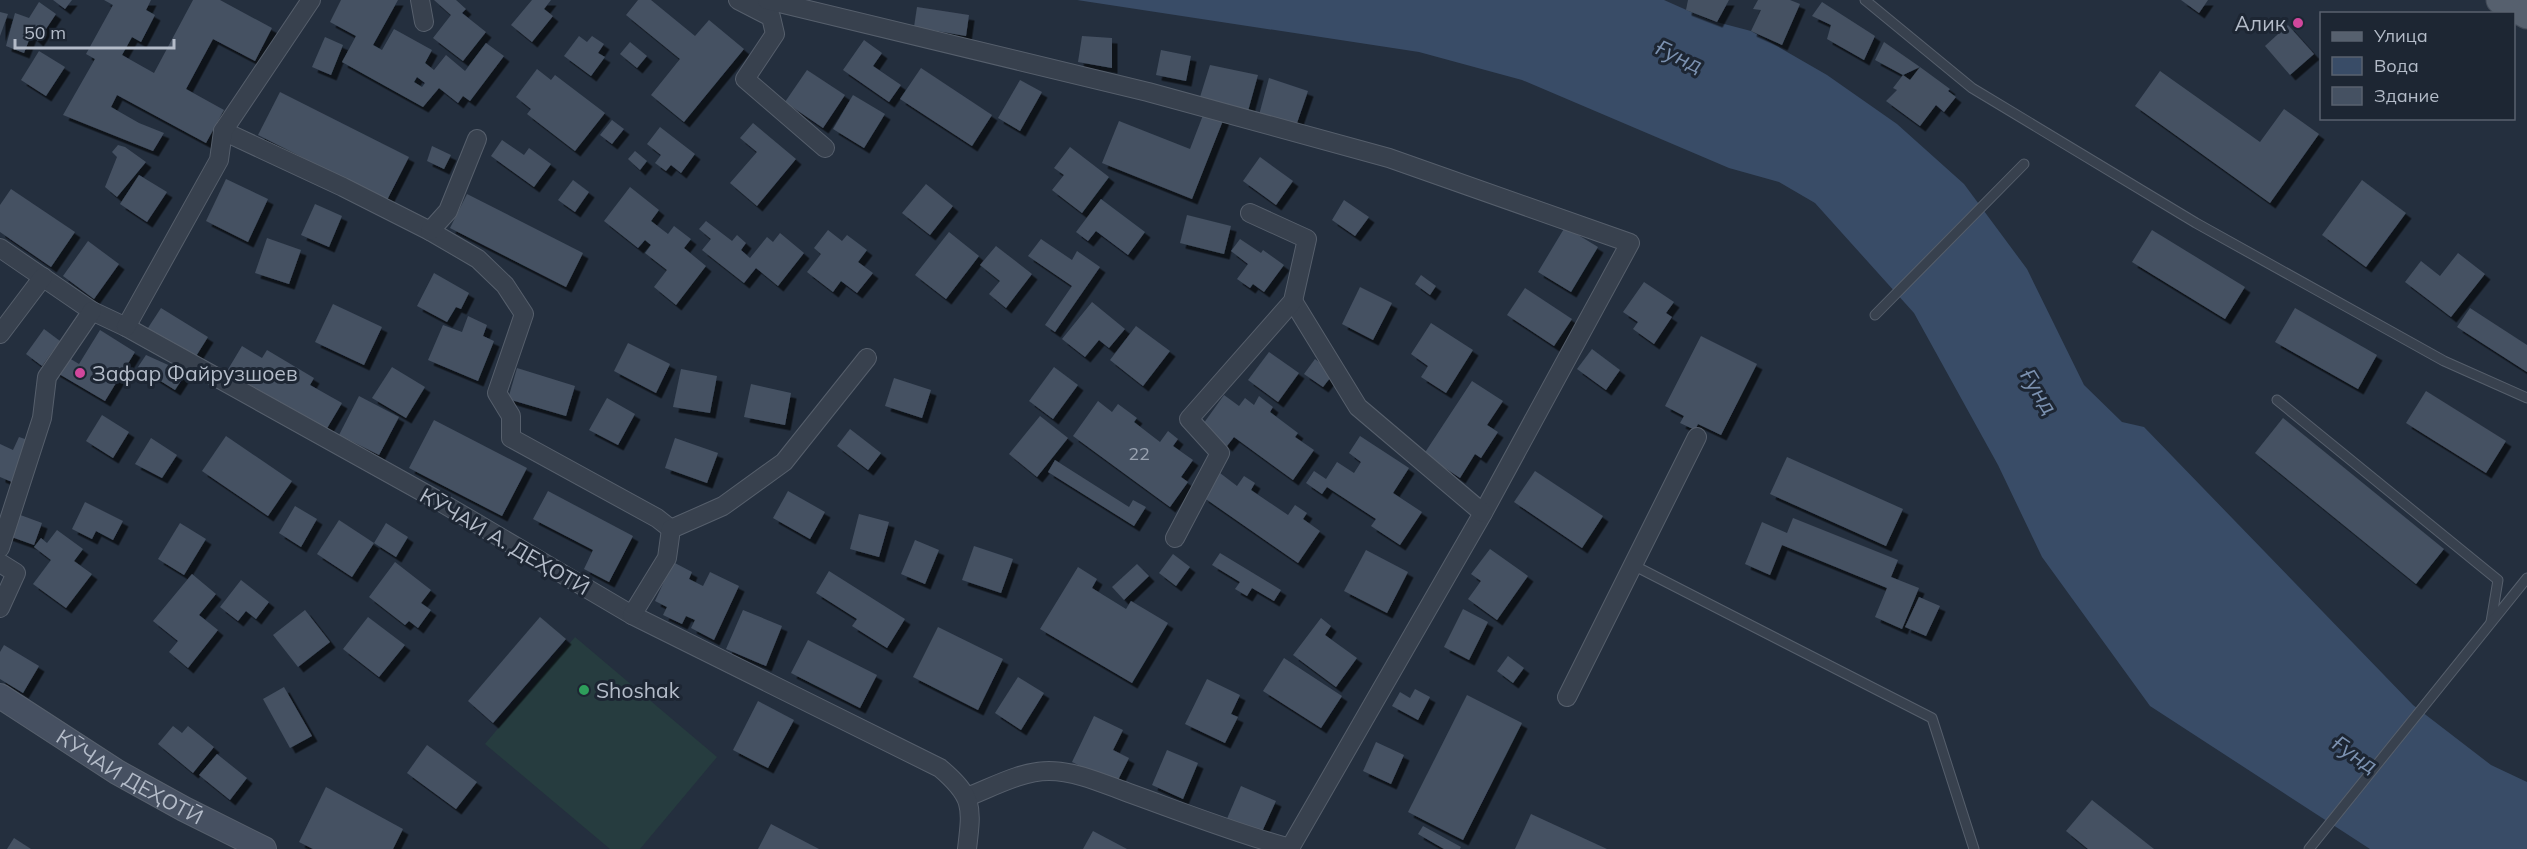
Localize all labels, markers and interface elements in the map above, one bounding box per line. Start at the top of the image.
place label: Алик [2234,10,2287,36]
scale bar [15,12,174,50]
legend [2320,12,2515,120]
marker: Алик [2291,16,2305,30]
text: 50 m [24,21,66,44]
text: Улица [2373,24,2428,47]
water label: Ғунд [1651,33,1707,79]
text: Вода [2374,54,2419,77]
text: Здание [2374,84,2439,107]
place label: Зафар Файрузшоев [92,360,298,386]
water label: Ғунд [2014,363,2064,419]
marker: Зафар Файрузшоев [73,366,87,380]
house number: 22 [1128,442,1150,465]
street label: КӮЧАИ А. ДЕҲОТӢ [415,482,595,600]
place label: Shoshak [596,677,680,703]
marker: Shoshak [577,683,591,697]
street label: КӮЧАИ ДЕҲОТӢ [52,723,208,830]
water label: Ғунд [2327,729,2383,779]

